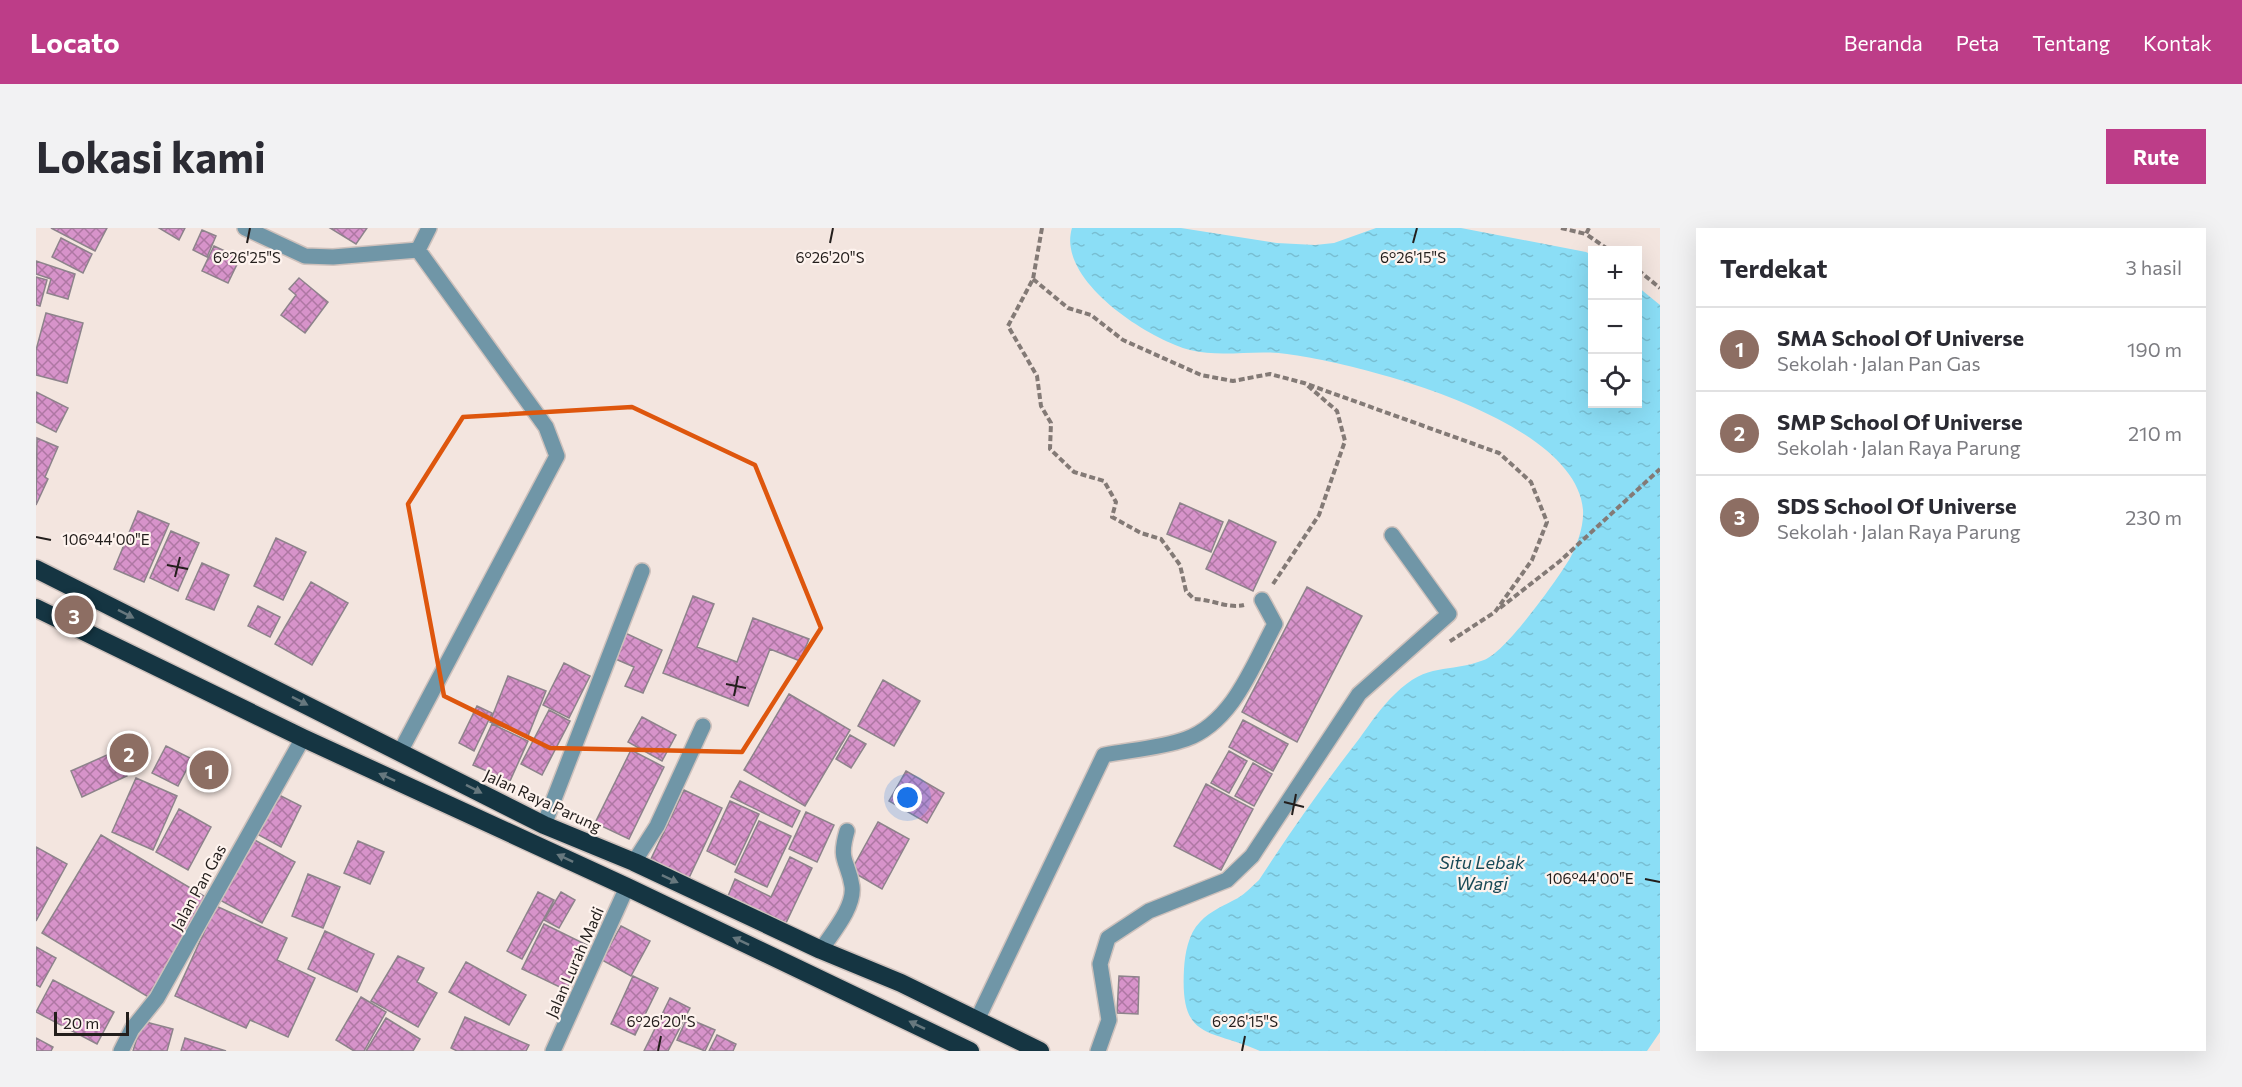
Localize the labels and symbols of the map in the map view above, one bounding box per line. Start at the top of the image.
text: 6°26'25"S [213,248,281,266]
text: 6°26'20"S [796,248,865,266]
text: 6°26'15"S [1380,248,1446,266]
text: 106°44'00"E [62,530,150,548]
pin: 3 [54,592,93,638]
one-way arrow [117,609,134,618]
one-way arrow [291,696,309,706]
pin: 2 [110,730,148,776]
pin: 1 [190,748,228,792]
street label: Jalan Raya Parung [481,764,605,836]
one-way arrow [379,772,396,781]
your location [893,783,922,812]
one-way arrow [466,784,483,794]
street label: Jalan Pan Gas [166,841,230,933]
water label: Situ Lebak Wangi [1439,851,1526,894]
one-way arrow [556,854,573,863]
text: 106°44'00"E [1546,869,1634,887]
one-way arrow [662,874,680,884]
street label: Jalan Lurah Madi [541,904,607,1020]
one-way arrow [733,937,750,946]
scale bar [54,1009,129,1036]
text: 6°26'20"S [627,1012,696,1030]
text: 6°26'15"S [1212,1012,1278,1030]
one-way arrow [908,1021,926,1031]

